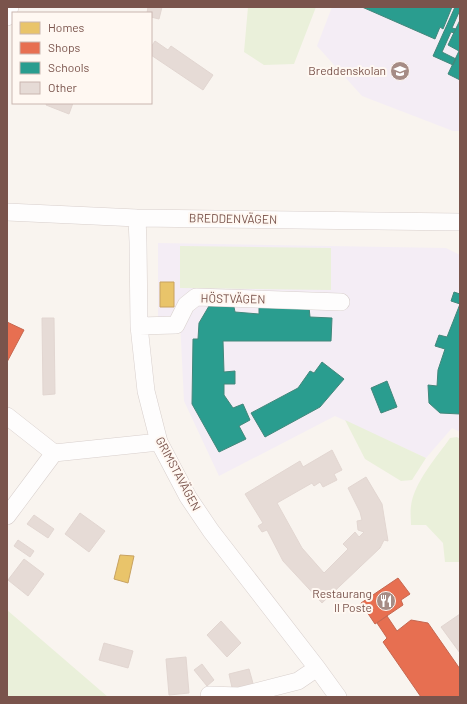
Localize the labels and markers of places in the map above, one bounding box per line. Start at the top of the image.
school or university icon: Breddenskolan [389,60,411,82]
place label: Breddenskolan [308,63,386,77]
place label: Restaurang Il Poste [312,586,372,614]
restaurant icon: Restaurang Il Poste [375,590,397,612]

